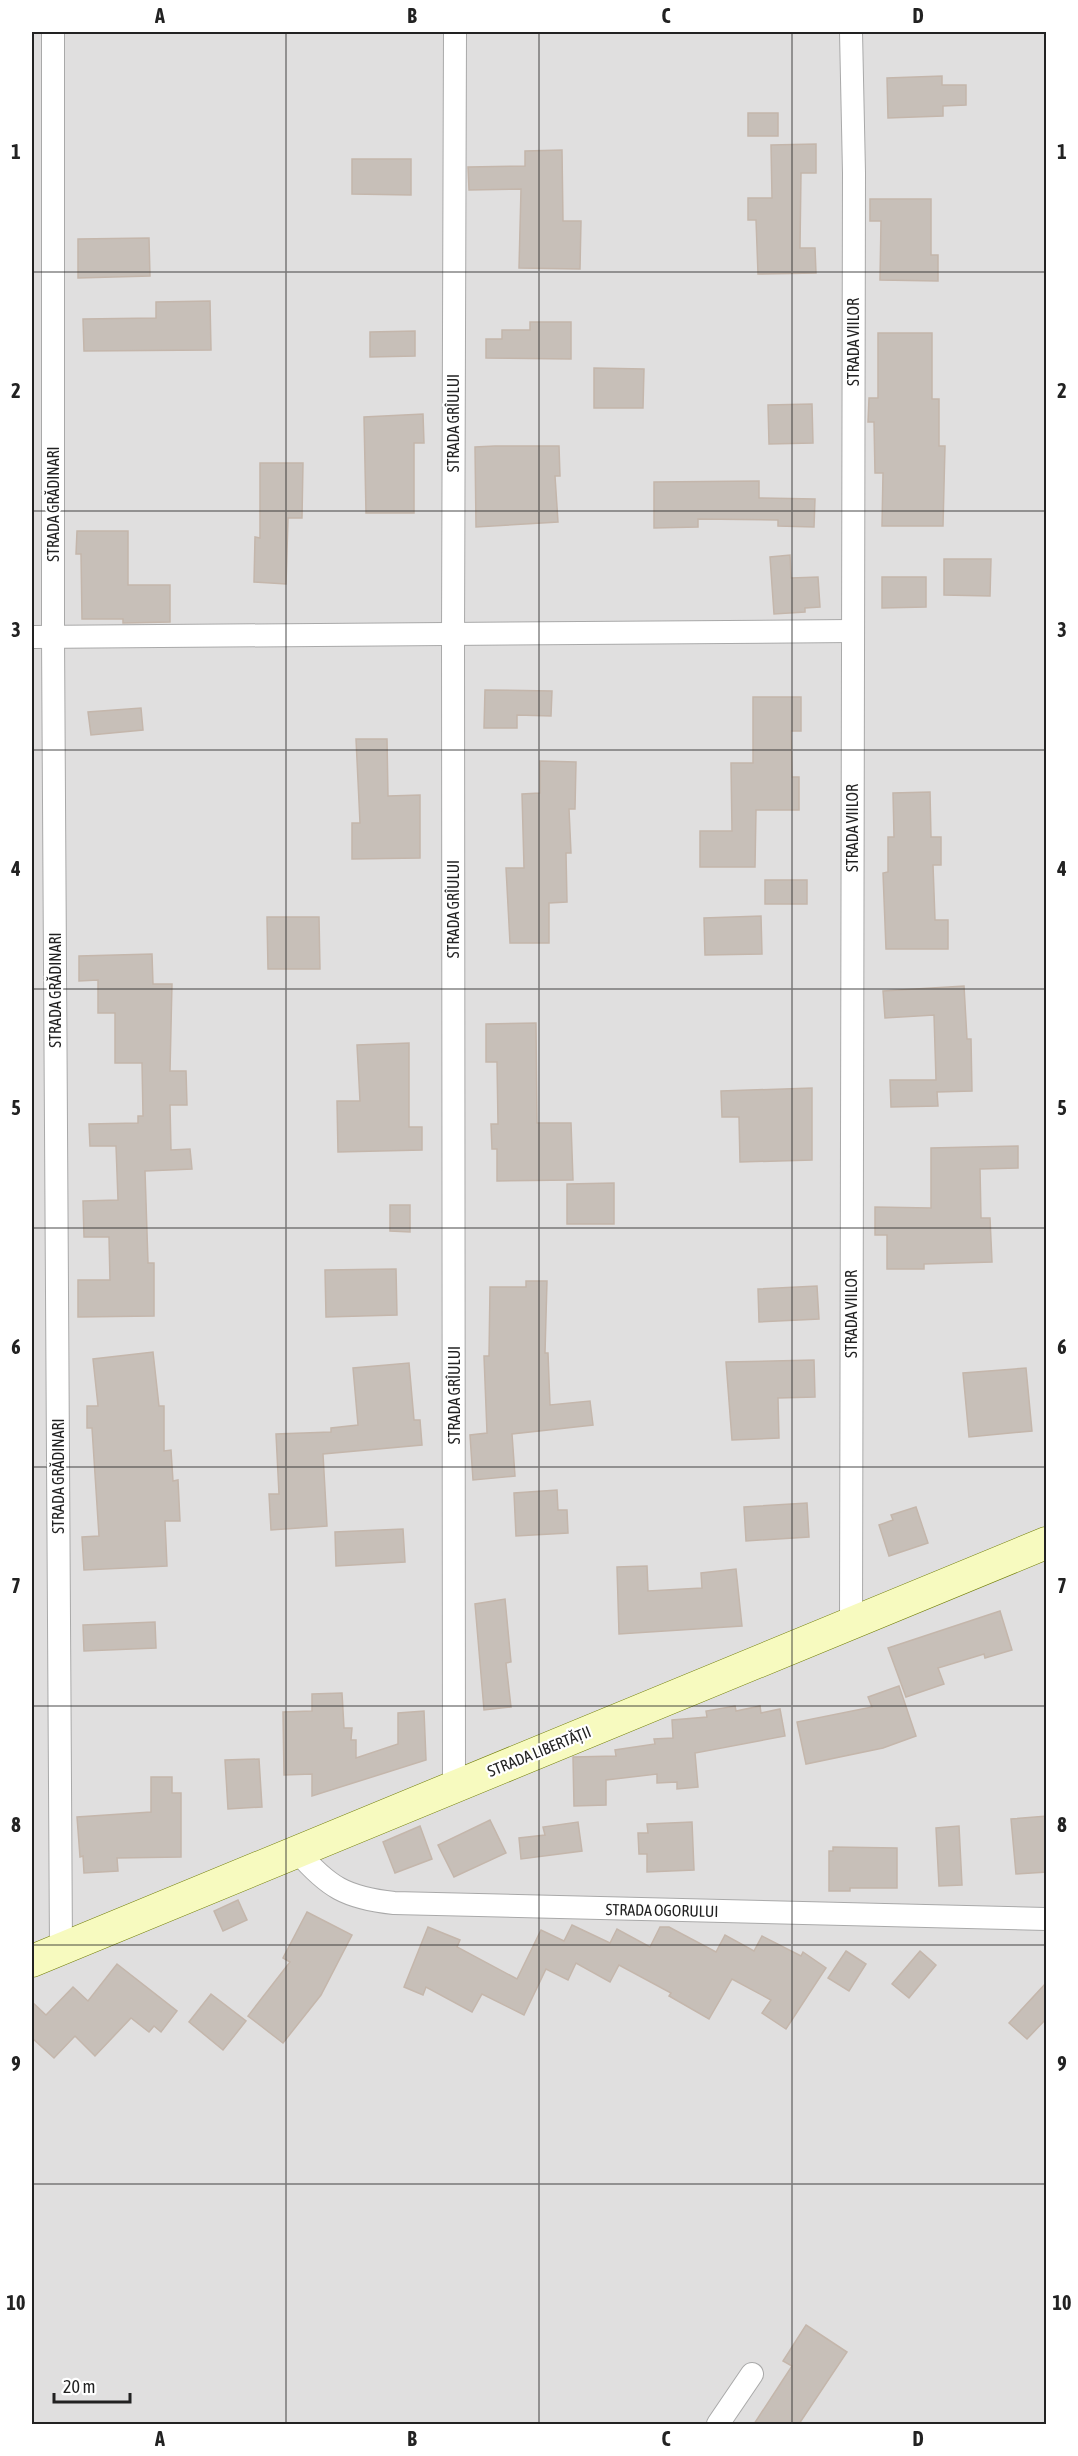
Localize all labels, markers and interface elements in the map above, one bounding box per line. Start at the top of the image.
text: A [154,4,165,27]
text: B [407,4,417,27]
text: C [662,4,671,27]
text: D [912,4,924,27]
text: 1 [11,140,21,163]
text: 1 [1057,140,1067,163]
street label: STRADA VIILOR [844,298,862,386]
street label: STRADA GRÎULUI [444,374,462,472]
text: 2 [11,379,21,402]
text: 2 [1057,379,1067,402]
street label: STRADA GRĂDINARI [44,446,62,562]
text: 3 [11,618,21,641]
text: 3 [1057,618,1067,641]
street label: STRADA VIILOR [843,784,861,872]
text: 4 [10,857,21,880]
text: 4 [1056,857,1067,880]
street label: STRADA GRÎULUI [444,860,462,958]
street label: STRADA GRĂDINARI [46,932,64,1048]
text: 5 [11,1096,21,1119]
text: 5 [1057,1096,1067,1119]
street label: STRADA VIILOR [842,1270,860,1358]
text: 6 [11,1335,21,1358]
text: 6 [1057,1335,1067,1358]
street label: STRADA GRÎULUI [445,1346,463,1444]
street label: STRADA GRĂDINARI [49,1418,67,1534]
text: 7 [11,1574,21,1597]
text: 7 [1057,1574,1067,1597]
street label: STRADA LIBERTĂȚII [485,1722,594,1781]
text: 8 [11,1813,21,1836]
text: 8 [1057,1813,1067,1836]
street label: STRADA OGORULUI [605,1900,719,1920]
text: 9 [11,2052,21,2075]
text: 9 [1057,2052,1067,2075]
text: 10 [7,2291,25,2314]
text: 10 [1053,2291,1071,2314]
scale bar [54,2366,130,2404]
text: 20 m [63,2376,95,2397]
text: A [154,2427,165,2450]
text: B [407,2427,417,2450]
text: C [662,2427,671,2450]
text: D [912,2427,924,2450]

